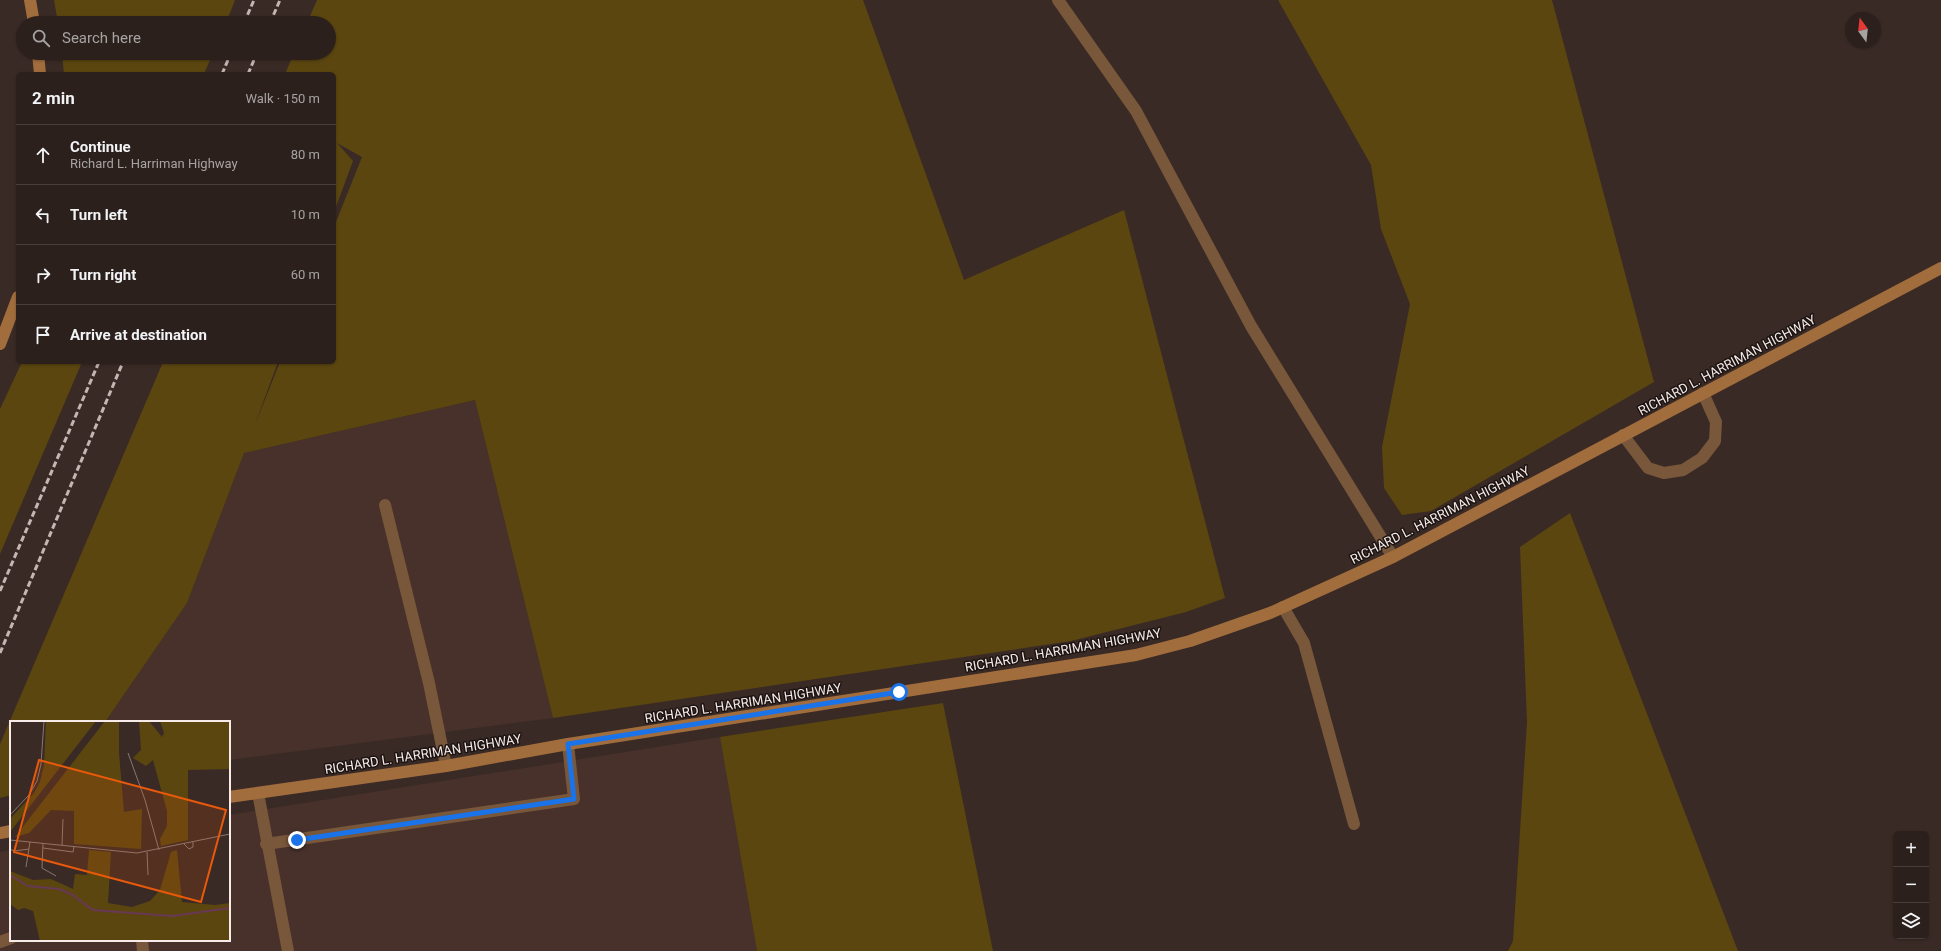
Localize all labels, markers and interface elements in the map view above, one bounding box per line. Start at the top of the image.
north arrow [1845,12,1881,48]
search box [16,16,336,60]
icon: search [30,27,52,49]
text: Search here [62,29,141,47]
text: 2 min [32,88,75,108]
text: Walk · 150 m [245,91,320,106]
text: Continue [70,138,131,156]
icon: ahead [32,144,54,166]
text: 80 m [291,147,320,162]
text: Richard L. Harriman Highway [70,156,238,171]
icon: left [32,204,54,226]
text: Turn left [70,206,127,224]
text: 10 m [291,207,320,222]
icon: right [32,264,54,286]
text: Turn right [70,266,136,284]
text: 60 m [291,267,320,282]
street label: RICHARD L. HARRIMAN HIGHWAY [1636,312,1819,418]
icon: arrive [32,324,54,346]
text: Arrive at destination [70,326,207,344]
street label: RICHARD L. HARRIMAN HIGHWAY [1348,463,1532,567]
street label: RICHARD L. HARRIMAN HIGHWAY [964,625,1163,675]
street label: RICHARD L. HARRIMAN HIGHWAY [644,680,843,726]
route start [890,683,908,701]
inset map [10,721,230,941]
street label: RICHARD L. HARRIMAN HIGHWAY [324,731,523,777]
route end [288,831,306,849]
map controls [1893,831,1929,939]
button: + [1893,831,1929,867]
button: − [1893,867,1929,903]
button: layers [1893,903,1929,939]

